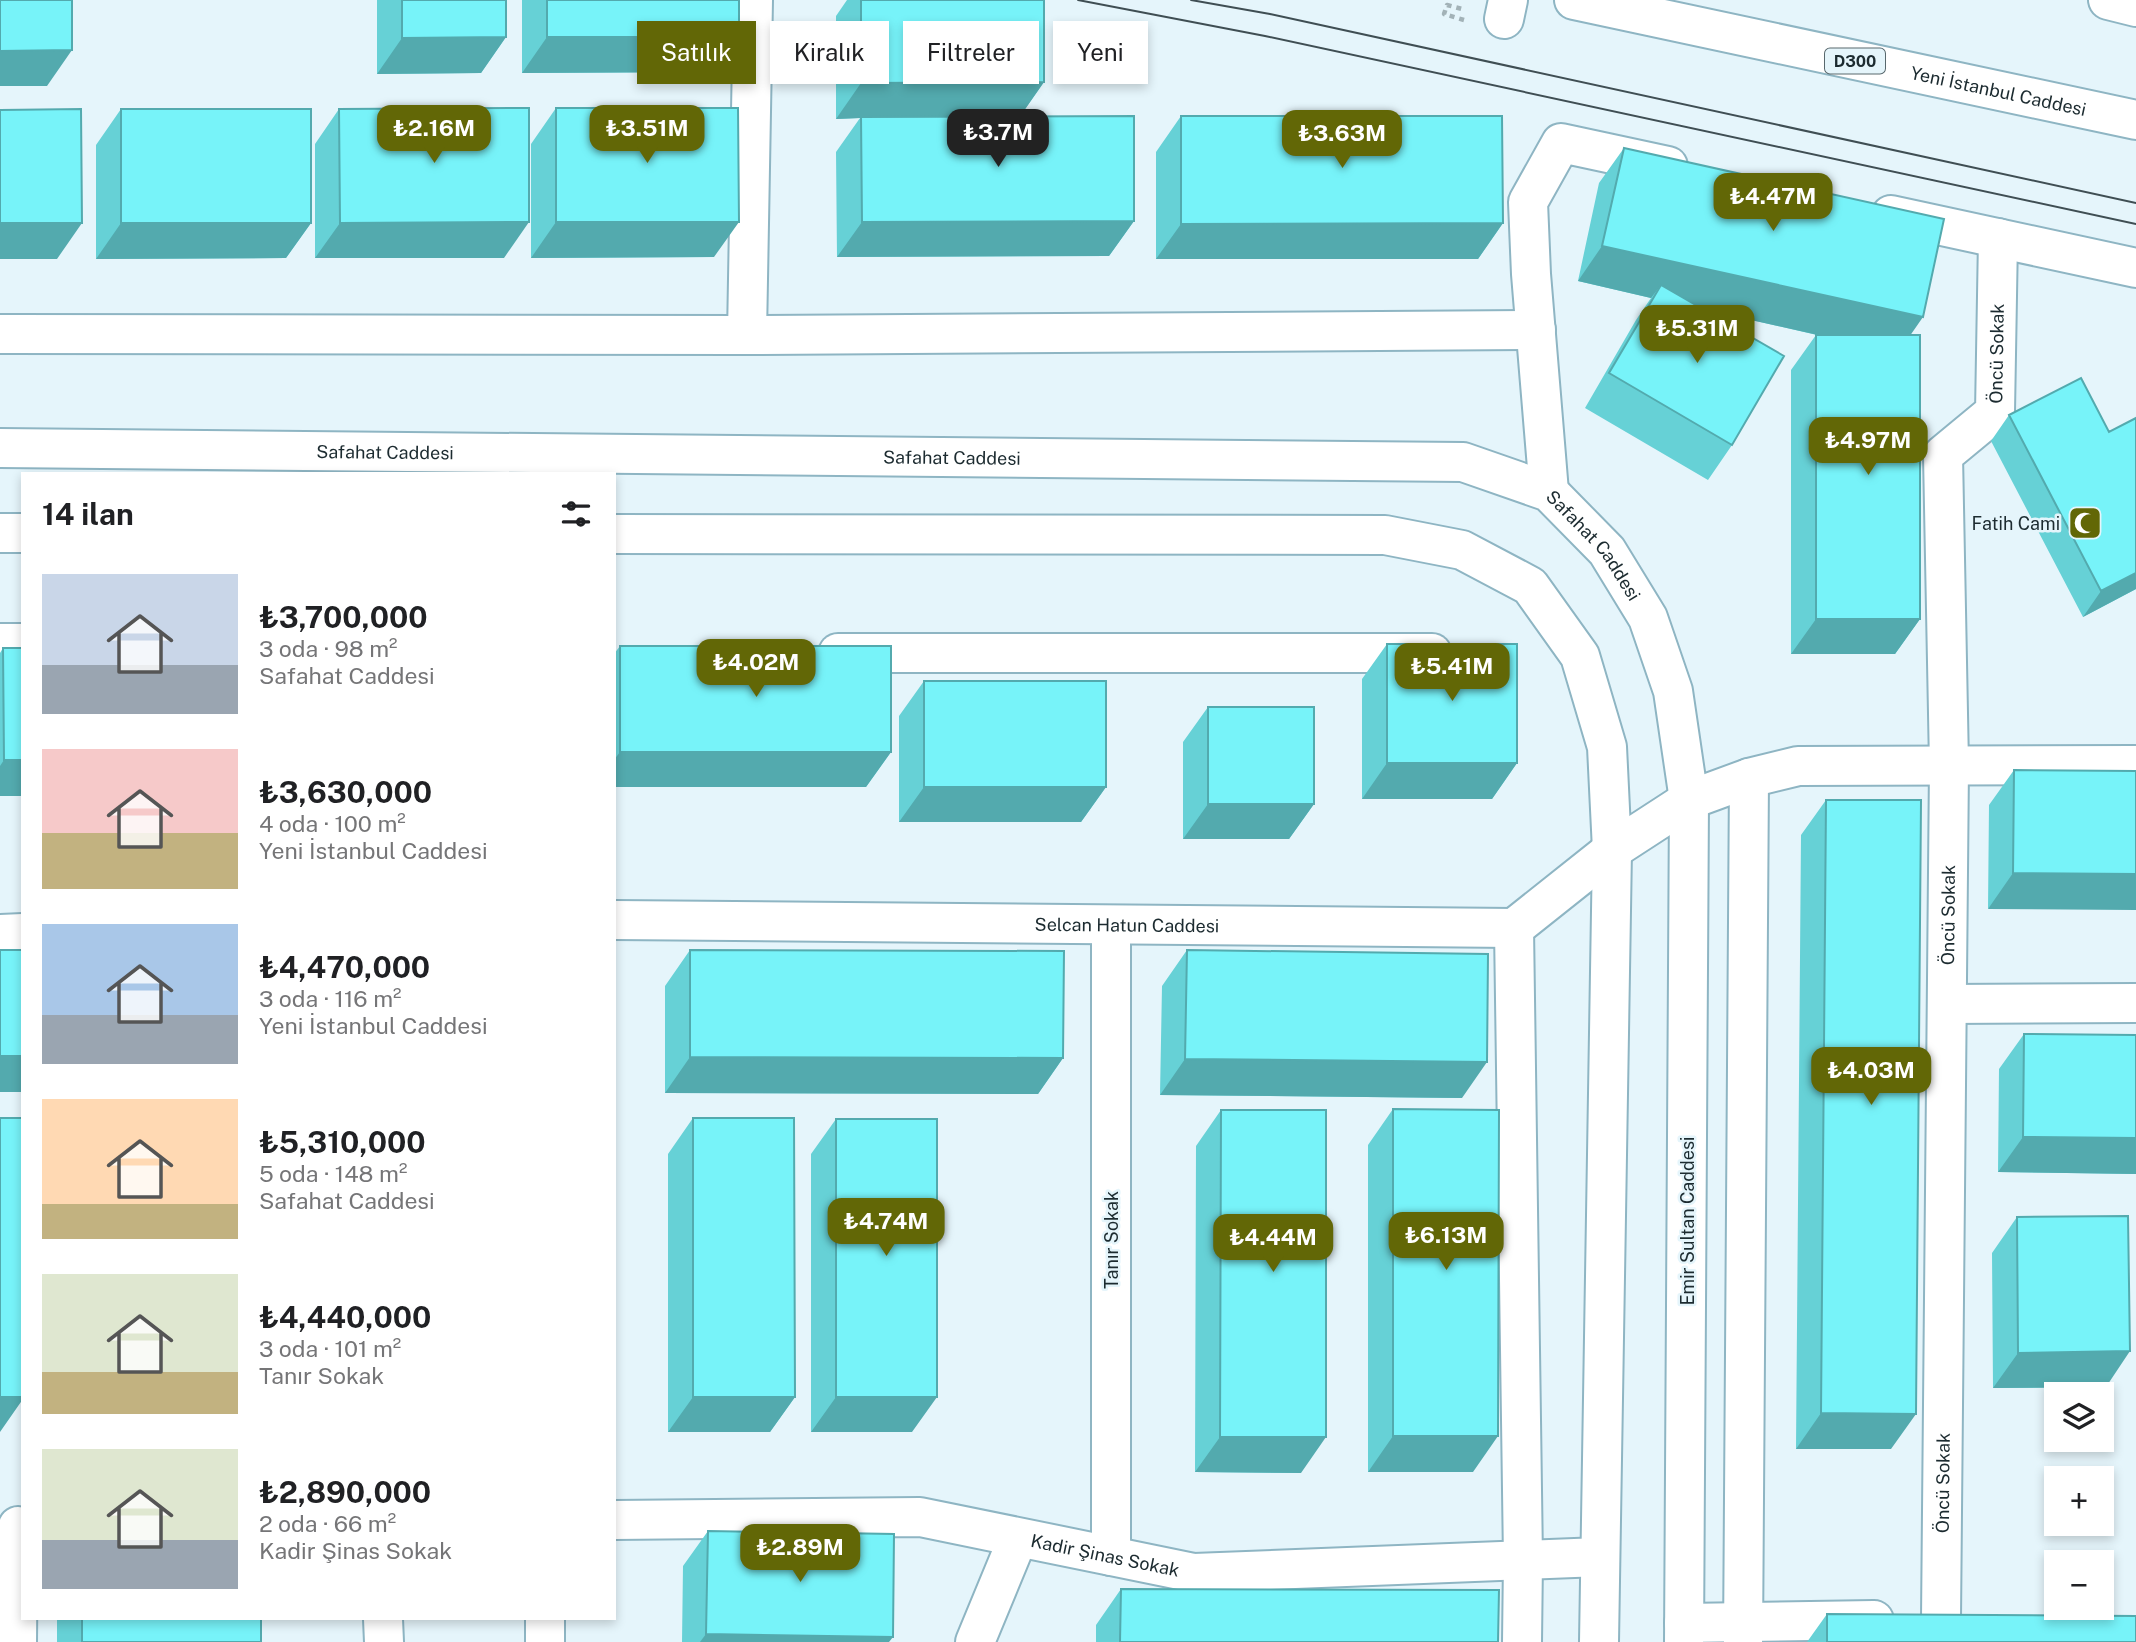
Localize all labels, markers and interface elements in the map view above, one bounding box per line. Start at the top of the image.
chip: Satılık [637,21,756,84]
chip: Kiralık [770,21,889,84]
chip: Filtreler [903,21,1039,84]
chip: Yeni [1053,21,1148,84]
road number: D300 [1825,48,1885,74]
street label: Yeni İstanbul Caddesi [1909,62,2088,120]
pin: ₺2.16M [377,106,491,165]
pin: ₺3.51M [590,106,704,165]
pin: ₺3.7M [949,110,1047,169]
pin: ₺3.63M [1285,110,1399,170]
text: ₺2.16M [393,114,475,141]
text: ₺3.51M [605,114,689,141]
text: ₺3.7M [963,118,1033,145]
text: ₺3.63M [1298,119,1386,146]
pin: ₺4.47M [1716,174,1830,233]
text: ₺4.47M [1730,182,1816,209]
street label: Öncü Sokak [1984,303,2007,404]
pin: ₺5.31M [1640,306,1754,365]
text: ₺5.31M [1655,314,1739,341]
pin: ₺4.97M [1811,418,1925,477]
text: ₺4.97M [1825,426,1911,453]
street label: Safahat Caddesi [316,441,454,463]
street label: Safahat Caddesi [883,446,1021,468]
street label: Safahat Caddesi [1542,485,1645,604]
icon: filters [557,495,595,533]
text: 14 ilan [42,496,134,532]
mosque icon: Fatih Cami [2066,504,2104,542]
place label: Fatih Cami [1972,513,2060,534]
text: ₺3,700,000 [259,599,428,635]
icon: home [98,602,182,686]
text: 3 oda · 98 m² [259,635,398,662]
pin: ₺4.02M [699,640,813,699]
pin: ₺5.41M [1395,644,1509,703]
text: ₺4.02M [713,648,799,675]
text: ₺5.41M [1411,652,1493,679]
text: Safahat Caddesi [259,662,435,689]
text: ₺3,630,000 [259,774,432,810]
icon: home [98,777,182,861]
text: 4 oda · 100 m² [259,810,406,837]
text: Yeni İstanbul Caddesi [259,837,487,864]
street label: Öncü Sokak [1936,865,1959,965]
street label: Selcan Hatun Caddesi [1035,913,1219,936]
text: ₺4,470,000 [259,949,430,985]
icon: home [98,952,182,1036]
text: 3 oda · 116 m² [259,985,402,1012]
text: Yeni İstanbul Caddesi [259,1012,487,1039]
pin: ₺4.03M [1814,1048,1928,1107]
text: ₺4.03M [1827,1056,1915,1083]
text: ₺5,310,000 [259,1124,425,1160]
icon: home [98,1127,182,1211]
street label: Emir Sultan Caddesi [1677,1137,1698,1305]
text: 5 oda · 148 m² [259,1160,407,1187]
text: Safahat Caddesi [259,1187,435,1214]
street label: Tanır Sokak [1101,1191,1122,1289]
pin: ₺4.74M [829,1198,943,1258]
text: ₺4.74M [844,1207,928,1234]
pin: ₺6.13M [1389,1212,1503,1272]
pin: ₺4.44M [1216,1214,1330,1274]
text: ₺6.13M [1405,1221,1487,1248]
text: ₺4.44M [1229,1223,1317,1250]
text: ₺4,440,000 [259,1299,431,1335]
icon: home [98,1302,182,1386]
text: 3 oda · 101 m² [259,1335,401,1362]
text: Tanır Sokak [259,1362,384,1389]
map controls [2044,1382,2114,1620]
button: layers [2044,1382,2114,1452]
street label: Öncü Sokak [1930,1433,1953,1533]
button: + [2044,1466,2114,1536]
text: ₺2,890,000 [259,1474,431,1510]
icon: home [98,1477,182,1561]
text: 2 oda · 66 m² [259,1510,396,1537]
pin: ₺2.89M [743,1524,857,1584]
street label: Kadir Şinas Sokak [1029,1529,1181,1580]
text: ₺2.89M [756,1533,844,1560]
text: Kadir Şinas Sokak [259,1537,452,1564]
button: − [2044,1550,2114,1620]

